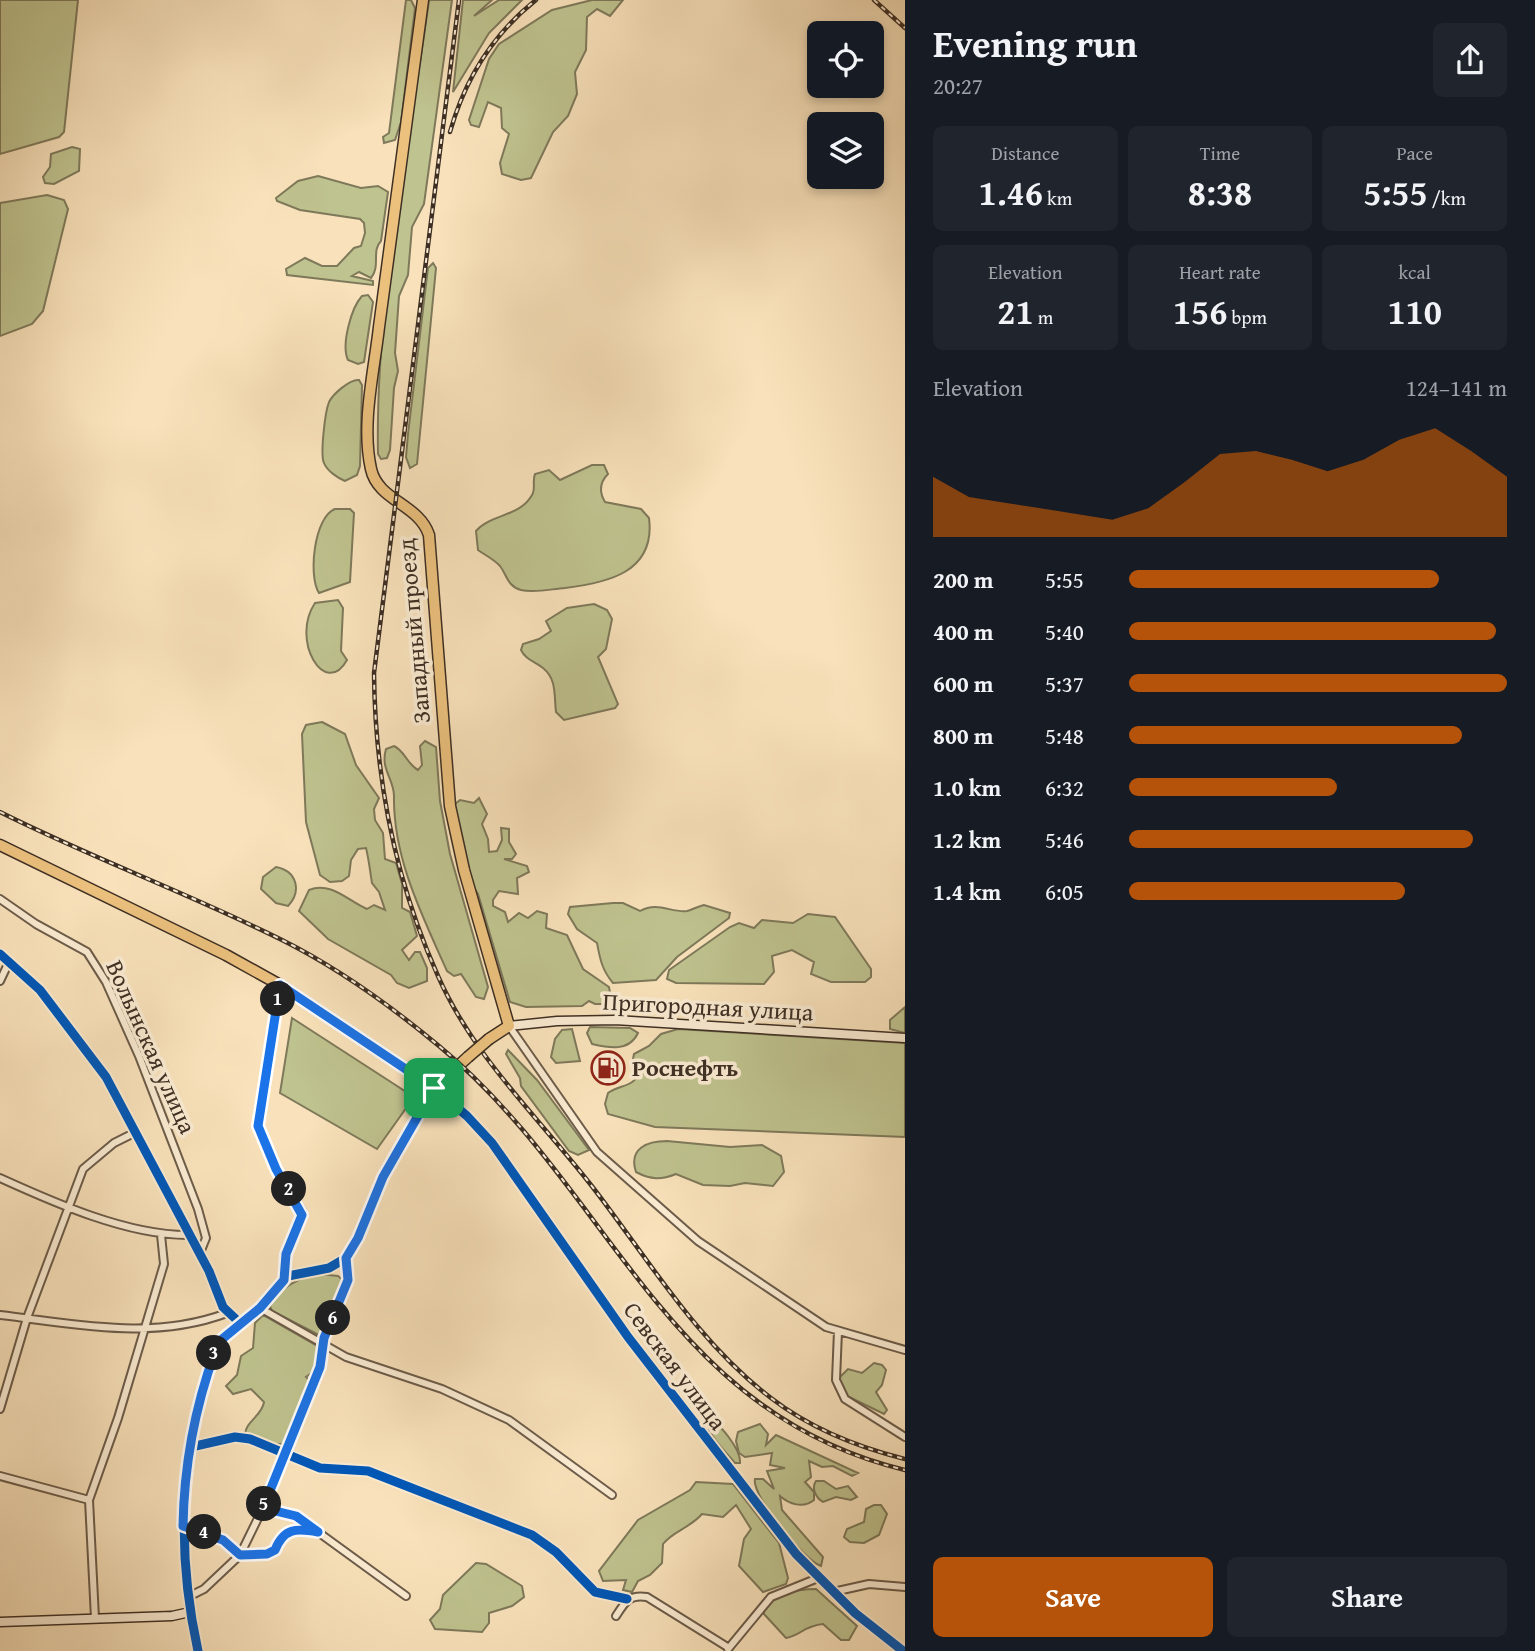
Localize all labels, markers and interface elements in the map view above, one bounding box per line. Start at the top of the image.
text: Evening run [933,15,1137,71]
map controls [807,21,884,189]
button: locate [807,21,884,98]
button: share [1433,23,1507,97]
text: 20:27 [933,69,983,102]
button: layers [807,112,884,189]
text: Distance [991,139,1059,167]
text: Time [1200,139,1240,167]
text: Pace [1396,139,1433,167]
text: 1.46 [979,167,1043,218]
text: 8:38 [1188,167,1252,218]
text: 5:55 [1363,167,1428,218]
text: km [1043,184,1072,212]
text: /km [1428,184,1466,212]
text: Elevation [988,258,1063,286]
text: Heart rate [1179,258,1261,286]
text: kcal [1398,258,1431,286]
text: 21 [997,286,1034,337]
text: 156 [1173,286,1227,337]
text: 110 [1387,286,1442,337]
text: m [1034,303,1053,331]
text: bpm [1227,303,1267,331]
text: Elevation [933,371,1023,404]
text: 124–141 m [1406,371,1507,404]
street label: Западный проезд [388,537,439,725]
text: 200 m [933,563,994,596]
text: 5:55 [1045,563,1084,596]
text: 400 m [933,615,994,648]
text: 5:40 [1045,615,1084,648]
text: 600 m [933,667,994,700]
text: 5:37 [1045,667,1084,700]
text: 800 m [933,719,994,752]
text: 5:48 [1045,719,1084,752]
text: 1.0 km [933,771,1001,804]
text: 6:32 [1045,771,1084,804]
text: 1.2 km [933,823,1001,856]
text: 5:46 [1045,823,1084,856]
text: 1.4 km [933,875,1001,908]
text: 6:05 [1045,875,1084,908]
street label: Волынская улица [98,954,206,1140]
pin: 1 [260,982,296,1016]
text: 1 [273,984,282,1012]
street label: Пригородная улица [602,984,815,1030]
fuel station icon: Роснефть [589,1049,627,1087]
place label: Роснефть [632,1050,738,1085]
pin [404,1058,464,1118]
icon: arrive [415,1069,453,1107]
pin: 2 [272,1172,306,1206]
text: 2 [284,1174,293,1202]
street label: Севская улица [615,1294,736,1438]
pin: 6 [316,1300,350,1336]
text: 6 [328,1303,337,1331]
pin: 3 [196,1336,232,1370]
text: 3 [209,1338,218,1366]
pin: 5 [246,1486,282,1522]
text: 5 [259,1489,268,1517]
pin: 4 [186,1514,222,1550]
text: 4 [199,1517,208,1545]
button: Save [933,1557,1213,1637]
button: Share [1227,1557,1507,1637]

